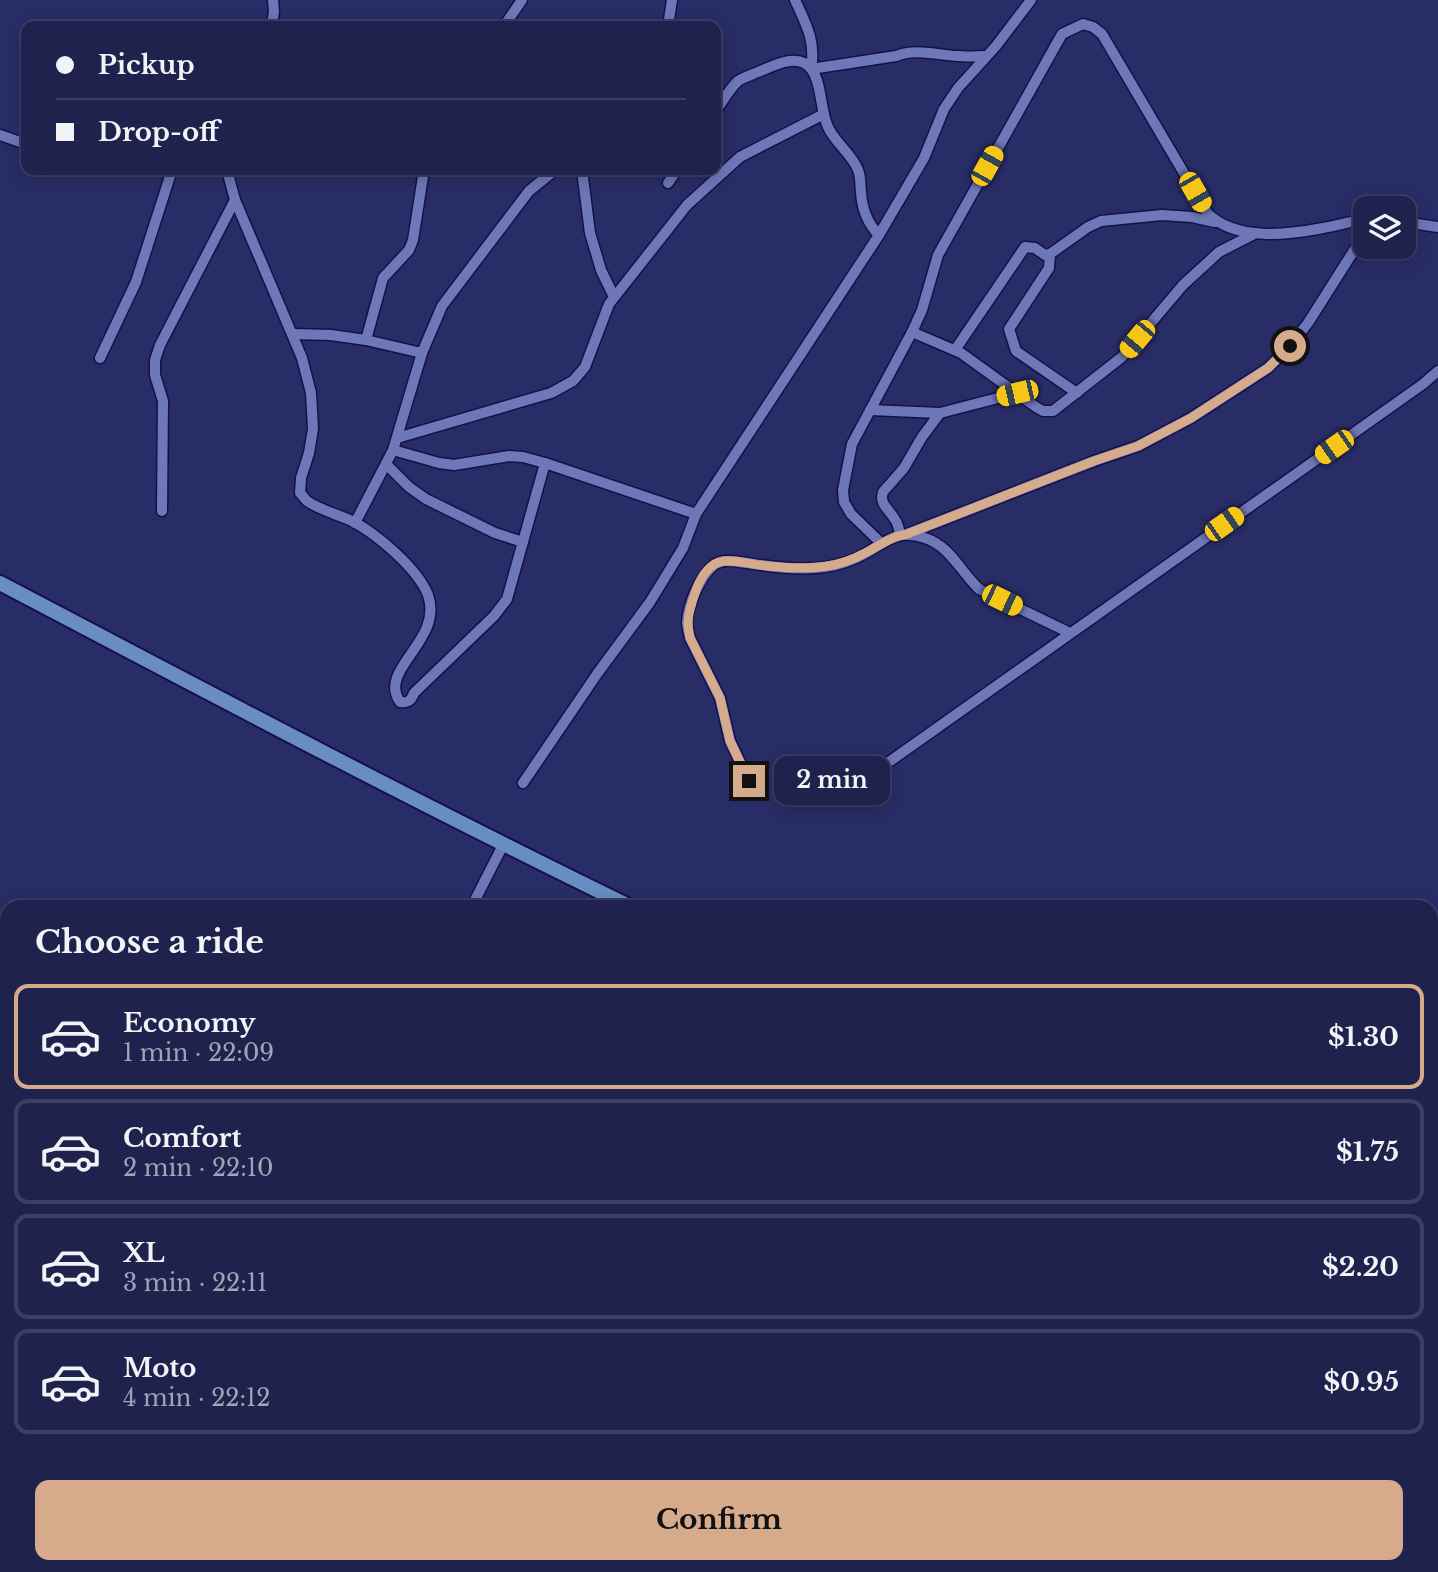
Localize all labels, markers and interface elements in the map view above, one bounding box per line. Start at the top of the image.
text: Pickup [98,49,195,81]
text: Drop-off [98,116,219,148]
car [968,143,1007,189]
car [1176,169,1215,215]
map controls [1353,196,1416,259]
button: layers [1353,196,1416,259]
car [1116,316,1159,362]
route start [1274,330,1306,362]
car [995,378,1040,408]
car [1311,426,1358,468]
car [1201,503,1248,545]
car [979,581,1026,619]
callout: 2 min [774,756,889,806]
route end [733,765,765,797]
text: 2 min [796,766,868,794]
text: Choose a ride [35,922,264,962]
icon: car [39,1005,102,1068]
text: Economy [123,1007,256,1039]
text: $1.30 [1328,1021,1399,1053]
text: 1 min · 22:09 [123,1039,274,1067]
icon: car [39,1120,102,1183]
text: Comfort [123,1122,241,1154]
text: $1.75 [1336,1136,1399,1168]
text: 2 min · 22:10 [123,1154,273,1182]
icon: car [39,1235,102,1298]
text: XL [123,1237,165,1269]
text: $2.20 [1322,1251,1399,1283]
text: 3 min · 22:11 [123,1269,267,1297]
icon: car [39,1350,102,1413]
text: Moto [123,1352,196,1384]
text: $0.95 [1323,1366,1399,1398]
text: 4 min · 22:12 [123,1384,271,1412]
button: Confirm [35,1480,1403,1560]

